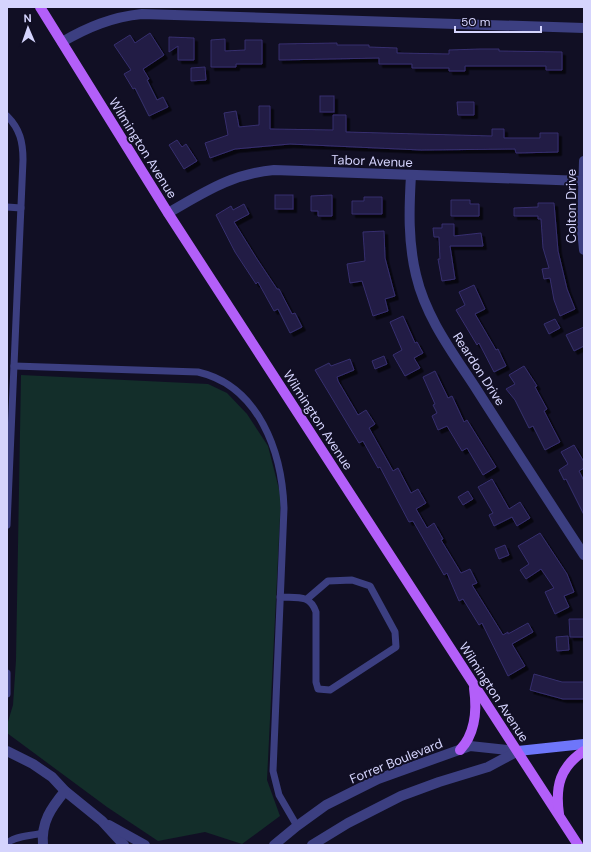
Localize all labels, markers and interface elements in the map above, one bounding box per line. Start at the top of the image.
north arrow [8,8,48,48]
scale bar [455,8,541,34]
text: N [23,11,32,25]
text: 50 m [461,14,490,30]
street label: Wilmington Avenue [105,94,181,202]
street label: Tabor Avenue [331,151,413,171]
street label: Colton Drive [563,169,580,243]
street label: Reardon Drive [449,329,509,409]
street label: Wilmington Avenue [279,367,357,473]
street label: Wilmington Avenue [455,639,533,745]
street label: Forrer Boulevard [347,735,445,787]

